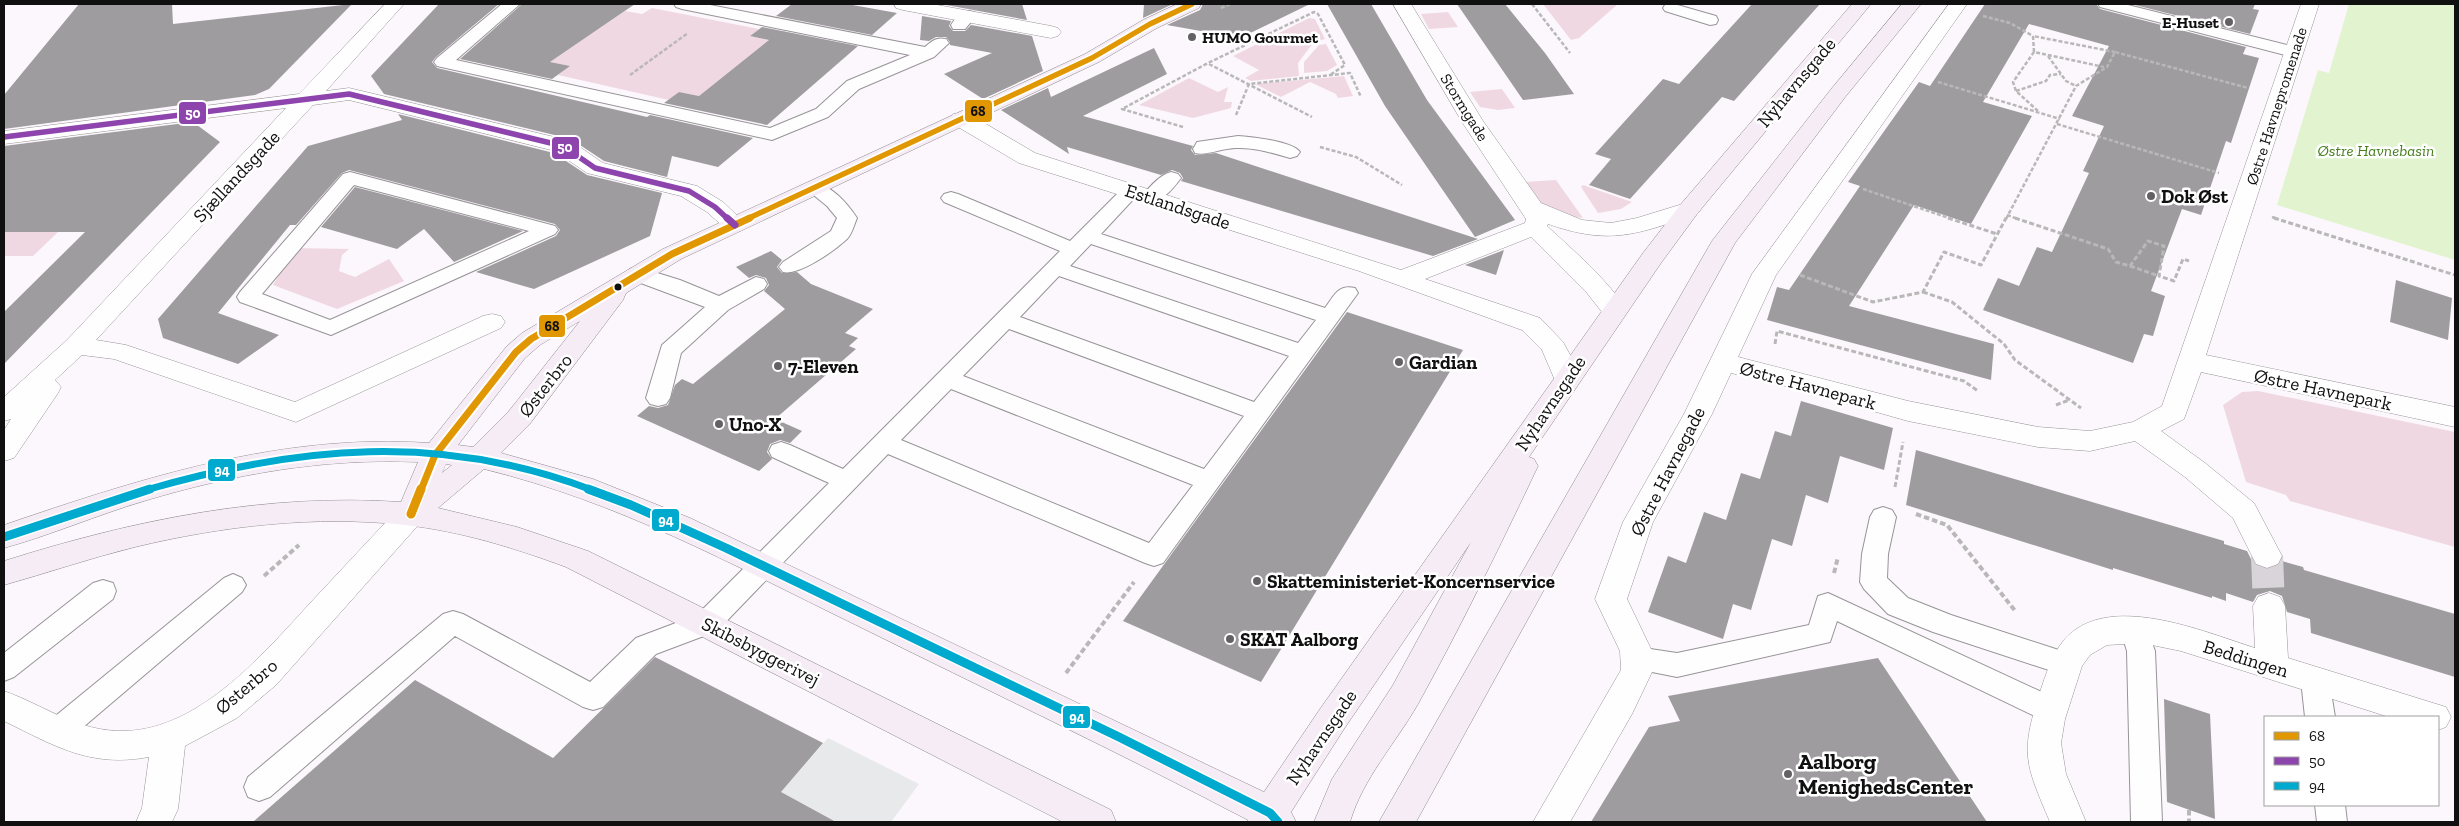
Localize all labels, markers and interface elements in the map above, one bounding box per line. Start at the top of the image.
place label: E-Huset [2162,13,2220,32]
marker: E-Huset [2223,16,2235,28]
street label: Østre Havnepromenade [2242,25,2311,188]
place label: HUMO Gourmet [1202,28,1319,47]
marker: HUMO Gourmet [1186,31,1198,43]
street label: Nyhavnsgade [1752,33,1841,132]
street label: Stormgade [1436,70,1493,145]
line badge: 68 [964,99,993,123]
line badge: 50 [178,101,207,125]
text: 68 [970,103,986,120]
text: 50 [185,105,201,122]
street label: Sjællandsgade [188,126,285,227]
line badge: 50 [551,136,580,160]
text: 50 [557,139,573,156]
water label: Østre Havnebasin [2317,141,2435,160]
street label: Estlandsgade [1122,179,1233,234]
place label: Dok Øst [2161,185,2229,208]
marker: Dok Øst [2145,190,2157,202]
unlabelled marker [613,282,623,292]
line badge: 68 [538,314,566,338]
text: 68 [544,318,560,335]
street label: Østerbro [514,349,577,422]
place label: Gardian [1409,351,1478,374]
street label: Nyhavnsgade [1510,351,1591,455]
place label: 7-Eleven [788,355,859,378]
marker: Gardian [1393,356,1405,368]
street label: Østre Havnepark [1737,356,1879,415]
marker: 7-Eleven [772,360,784,372]
street label: Østre Havnepark [2252,364,2394,415]
street label: Østre Havnegade [1625,403,1710,540]
place label: Uno-X [729,413,782,436]
marker: Uno-X [713,418,725,430]
line badge: 94 [207,458,236,482]
text: 94 [214,462,230,479]
line badge: 94 [651,508,680,532]
text: 94 [658,512,674,529]
place label: Skatteministeriet-Koncernservice [1267,570,1555,593]
marker: Skatteministeriet-Koncernservice [1251,575,1263,587]
street label: Skibsbyggerivej [698,612,823,691]
place label: SKAT Aalborg [1240,628,1359,651]
marker: SKAT Aalborg [1224,633,1236,645]
street label: Beddingen [2201,635,2291,682]
street label: Østerbro [211,654,282,719]
street label: Nyhavnsgade [1281,685,1362,789]
line badge: 94 [1062,705,1091,729]
text: 94 [1069,709,1085,726]
legend [2264,716,2439,806]
text: 68 [2309,727,2325,745]
place label: Aalborg MenighedsCenter [1798,748,1973,800]
text: 50 [2309,752,2325,770]
marker: Aalborg MenighedsCenter [1782,768,1794,780]
text: 94 [2309,777,2325,795]

